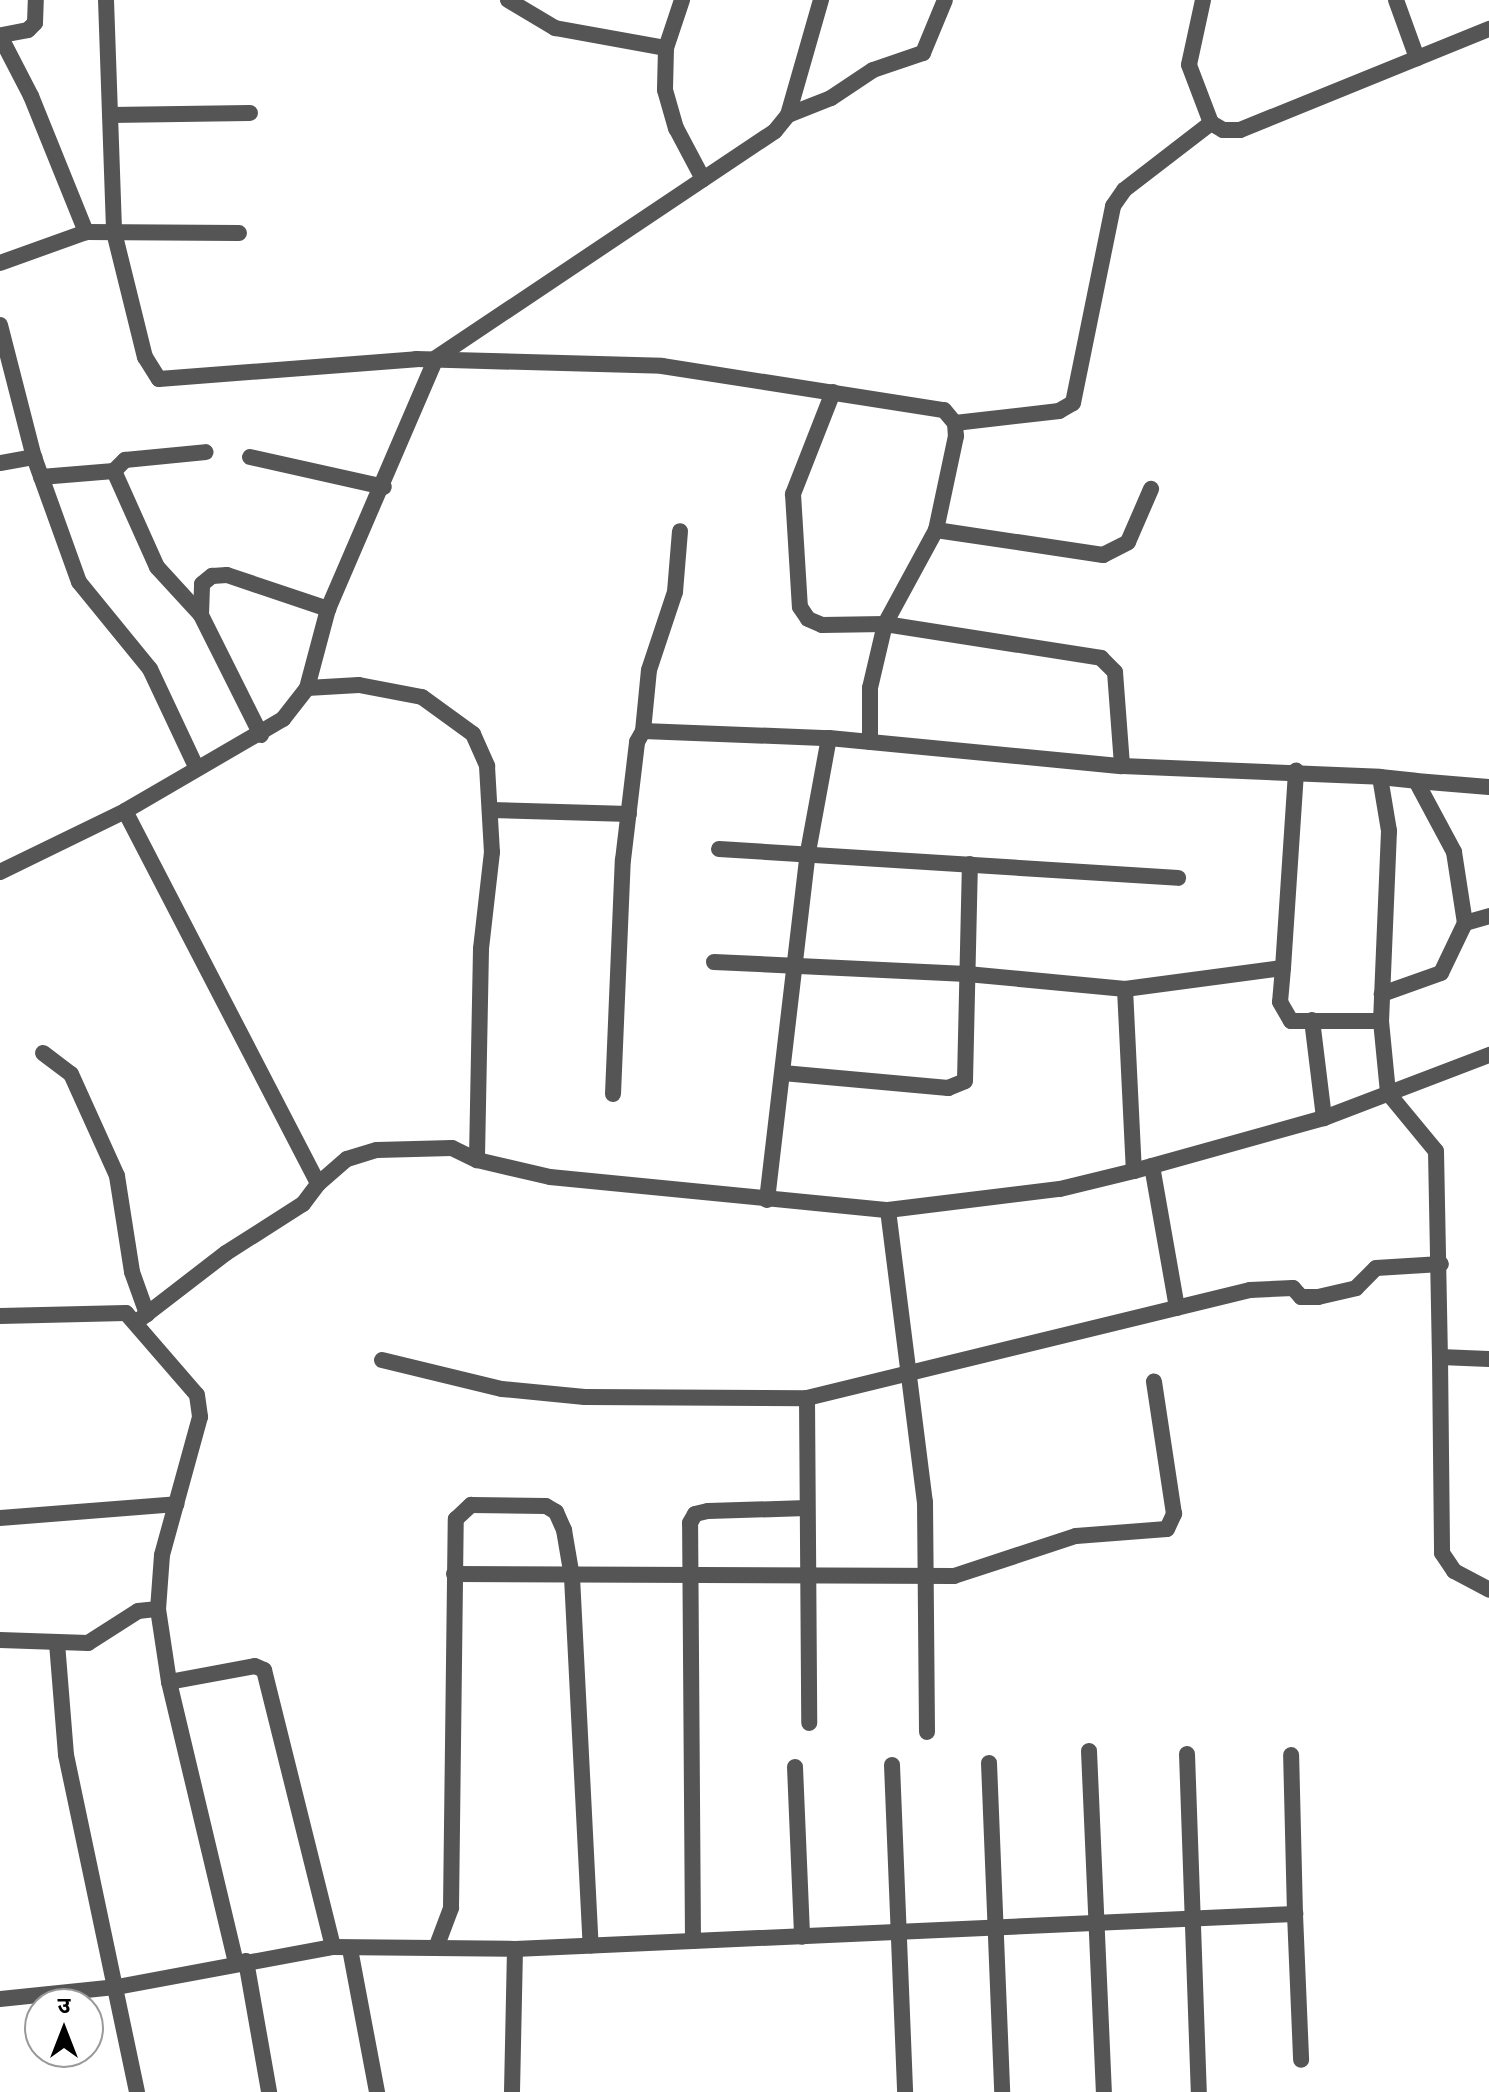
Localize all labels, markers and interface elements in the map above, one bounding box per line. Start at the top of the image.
north arrow [24,1988,104,2068]
text: उ [58,1993,70,2019]

